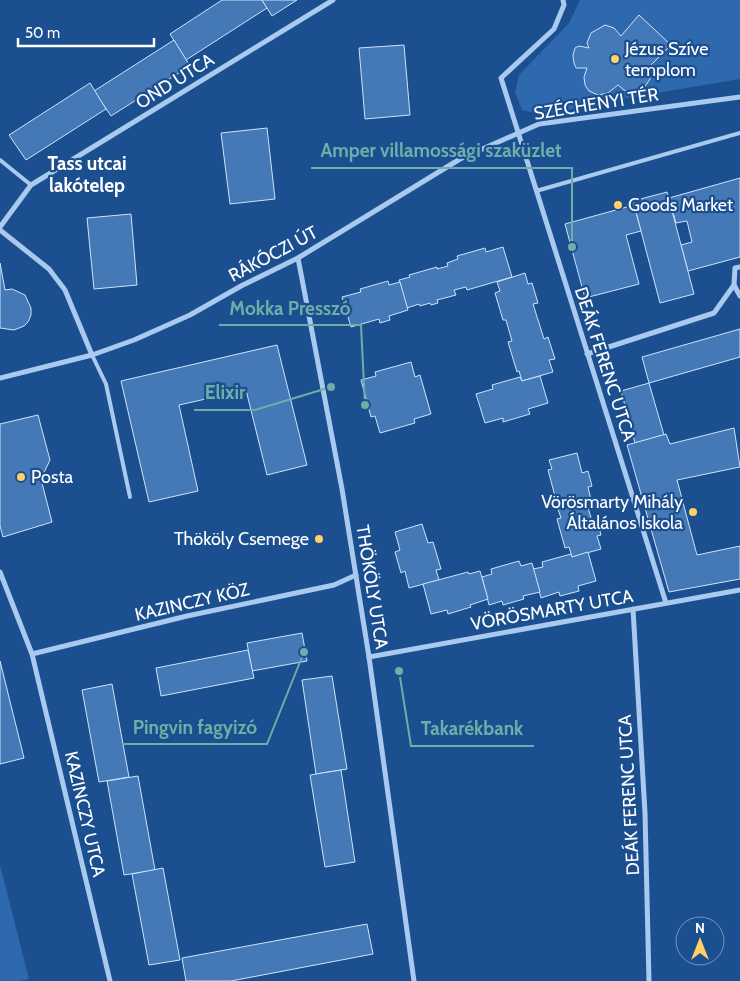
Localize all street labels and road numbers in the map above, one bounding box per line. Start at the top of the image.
street label: OND UTCA [132,48,218,114]
street label: SZÉCHENYI TÉR [532,83,660,125]
street label: RÁKÓCZI ÚT [225,221,322,287]
street label: DEÁK FERENC UTCA [570,284,640,444]
street label: THÖKÖLY UTCA [351,523,393,651]
street label: KAZINCZY KÖZ [133,578,251,626]
street label: VÖRÖSMARTY UTCA [469,585,635,635]
street label: DEÁK FERENC UTCA [614,714,644,876]
street label: KAZINCZY UTCA [60,749,110,879]

